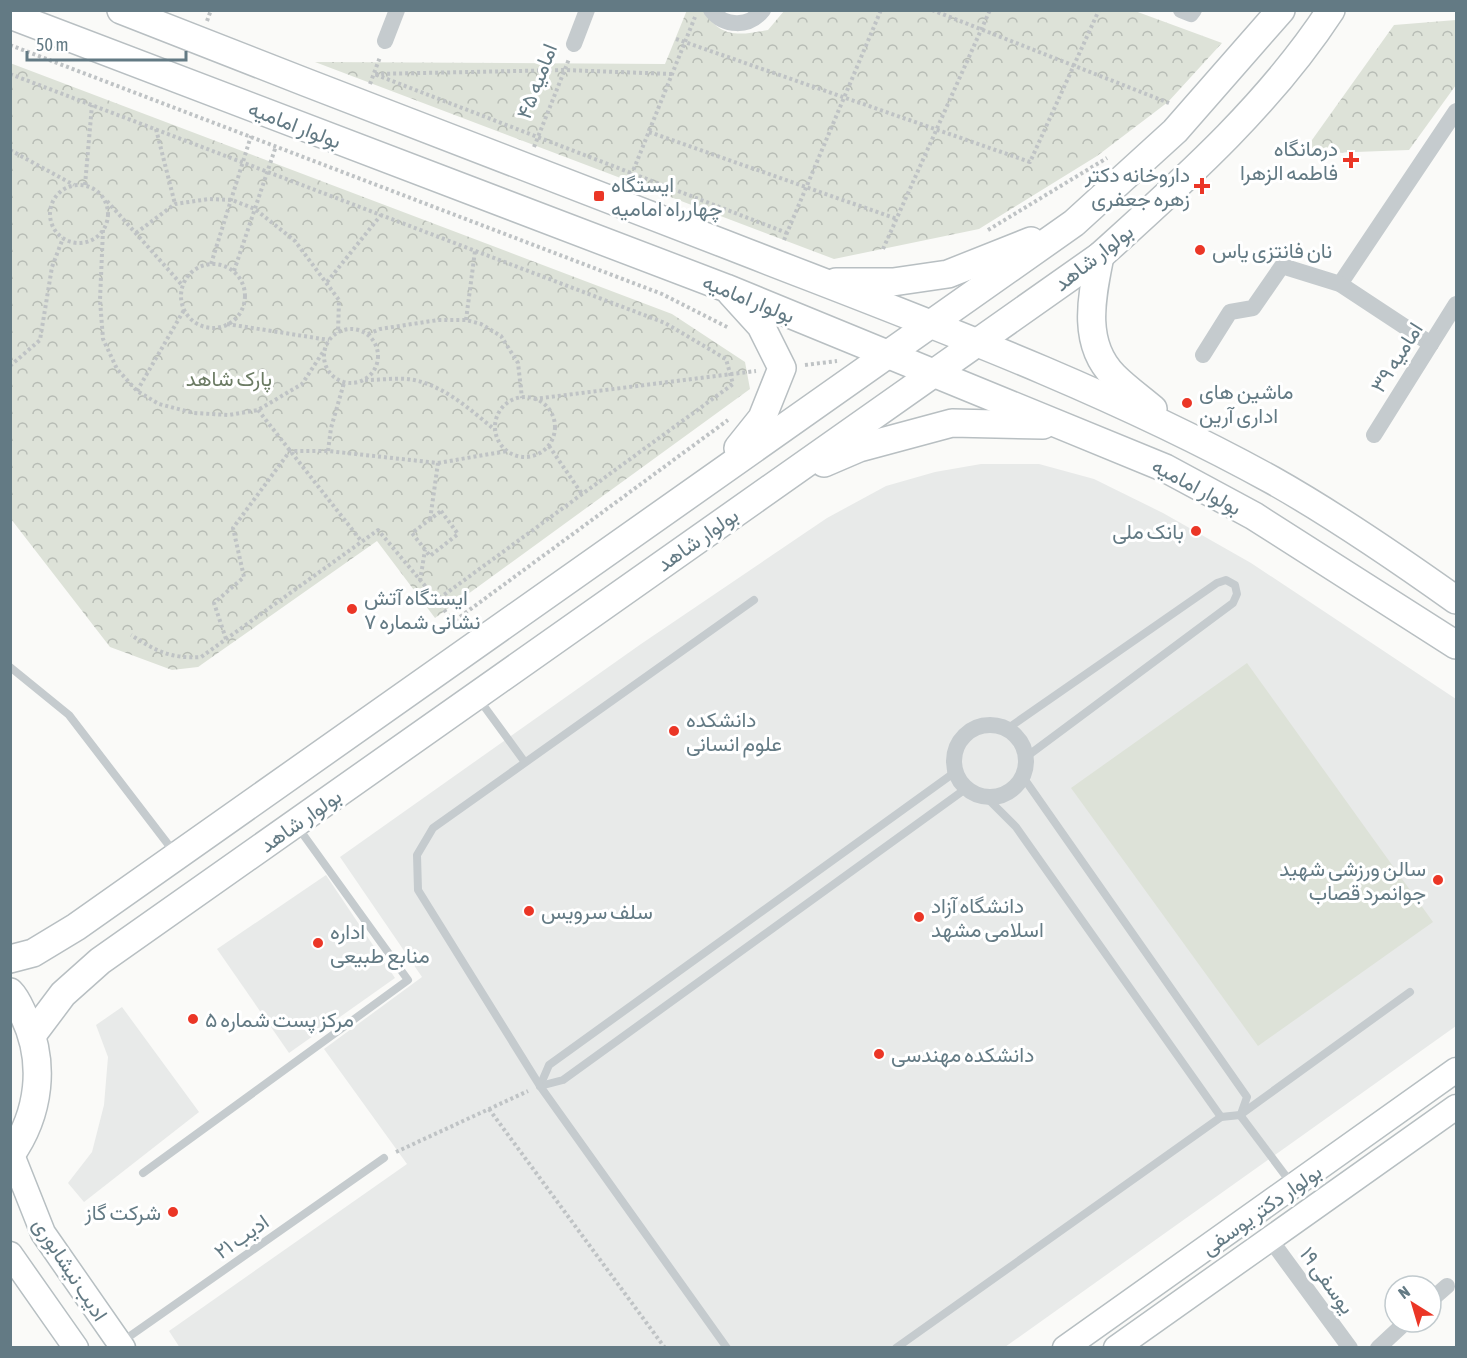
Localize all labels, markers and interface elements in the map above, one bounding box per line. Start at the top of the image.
scale bar [27,24,186,62]
text: 50 m [36,34,68,55]
street label: امامیه ۴۵ [511,40,562,122]
street label: بولوار امامیه [245,95,345,154]
place label: درمانگاه فاطمه الزهرا [1240,136,1338,186]
marker: درمانگاه فاطمه الزهرا [1342,151,1360,169]
place label: داروخانه دکتر زهره جعفری [1084,162,1190,212]
place label: ایستگاه چهارراه امامیه [611,172,722,223]
marker: داروخانه دکتر زهره جعفری [1195,179,1209,193]
marker: ایستگاه چهارراه امامیه [592,189,606,203]
street label: بولوار شاهد [1049,219,1139,297]
place label: نان فانتزی یاس [1212,238,1332,264]
marker: نان فانتزی یاس [1193,243,1207,257]
street label: بولوار امامیه [699,269,799,329]
street label: امامیه ۳۹ [1365,318,1428,397]
park label: پارک شاهد [186,366,272,393]
place label: ماشین های اداری آرین [1199,379,1294,429]
marker: ماشین های اداری آرین [1180,396,1194,410]
street label: بولوار امامیه [1148,453,1246,521]
street label: بولوار شاهد [652,502,743,577]
place label: بانک ملی [1112,519,1184,544]
marker: بانک ملی [1189,524,1203,538]
place label: ایستگاه آتش نشانی شماره ۷ [364,585,480,635]
marker: ایستگاه آتش نشانی شماره ۷ [345,602,359,616]
place label: دانشکده علوم انسانی [686,707,782,758]
marker: دانشکده علوم انسانی [667,724,681,738]
street label: بولوار شاهد [255,783,346,858]
place label: سالن ورزشی شهید جوانمرد قصاب [1279,856,1426,906]
marker: سالن ورزشی شهید جوانمرد قصاب [1431,873,1445,887]
place label: دانشگاه آزاد اسلامی مشهد [931,893,1044,943]
place label: سلف سرویس [541,899,653,925]
marker: سلف سرویس [522,904,536,918]
marker: دانشگاه آزاد اسلامی مشهد [912,910,926,924]
place label: اداره منابع طبیعی [330,919,430,970]
marker: اداره منابع طبیعی [311,936,325,950]
place label: مرکز پست شماره ۵ [205,1007,354,1034]
marker: مرکز پست شماره ۵ [186,1012,200,1026]
place label: دانشکده مهندسی [891,1042,1034,1068]
marker: دانشکده مهندسی [872,1047,886,1061]
street label: بولوار دکتر یوسفی [1196,1159,1327,1261]
place label: شرکت گاز [84,1200,161,1226]
marker: شرکت گاز [166,1205,180,1219]
street label: ادیب ۲۱ [209,1209,273,1264]
street label: ادیب نیشابوری [27,1213,113,1326]
street label: یوسفی ۱۹ [1294,1242,1360,1319]
north arrow [1383,1274,1443,1334]
text: N [1395,1282,1413,1302]

